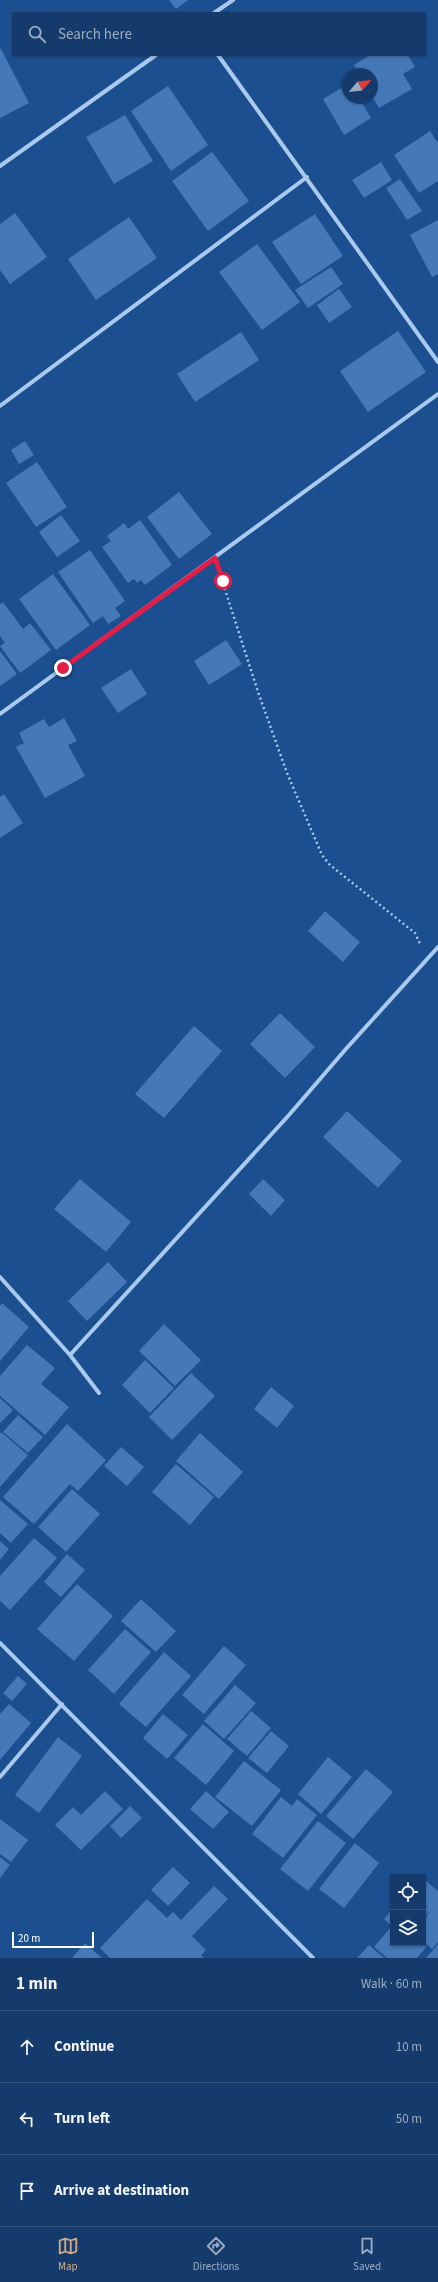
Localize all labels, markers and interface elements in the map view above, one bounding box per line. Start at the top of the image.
search box [12,12,426,56]
icon: search [26,23,48,45]
text: Search here [58,24,132,45]
north arrow [342,68,378,104]
route start [214,572,232,590]
route end [54,659,72,677]
map controls [390,1874,426,1946]
button: locate [390,1874,426,1910]
button: layers [390,1910,426,1946]
scale bar [12,1930,94,1949]
text: 20 m [18,1931,40,1946]
text: 1 min [16,1972,57,1996]
text: Walk · 60 m [361,1975,422,1993]
icon: ahead [16,2036,38,2058]
text: Continue [54,2036,114,2057]
text: 10 m [396,2038,422,2056]
icon: left [16,2108,38,2130]
text: Turn left [54,2108,110,2129]
text: 50 m [396,2110,422,2128]
icon: arrive [16,2180,38,2202]
text: Arrive at destination [54,2180,189,2201]
tab: Map [57,2235,79,2274]
tab: Directions [193,2235,239,2274]
tab: Saved [353,2235,381,2274]

